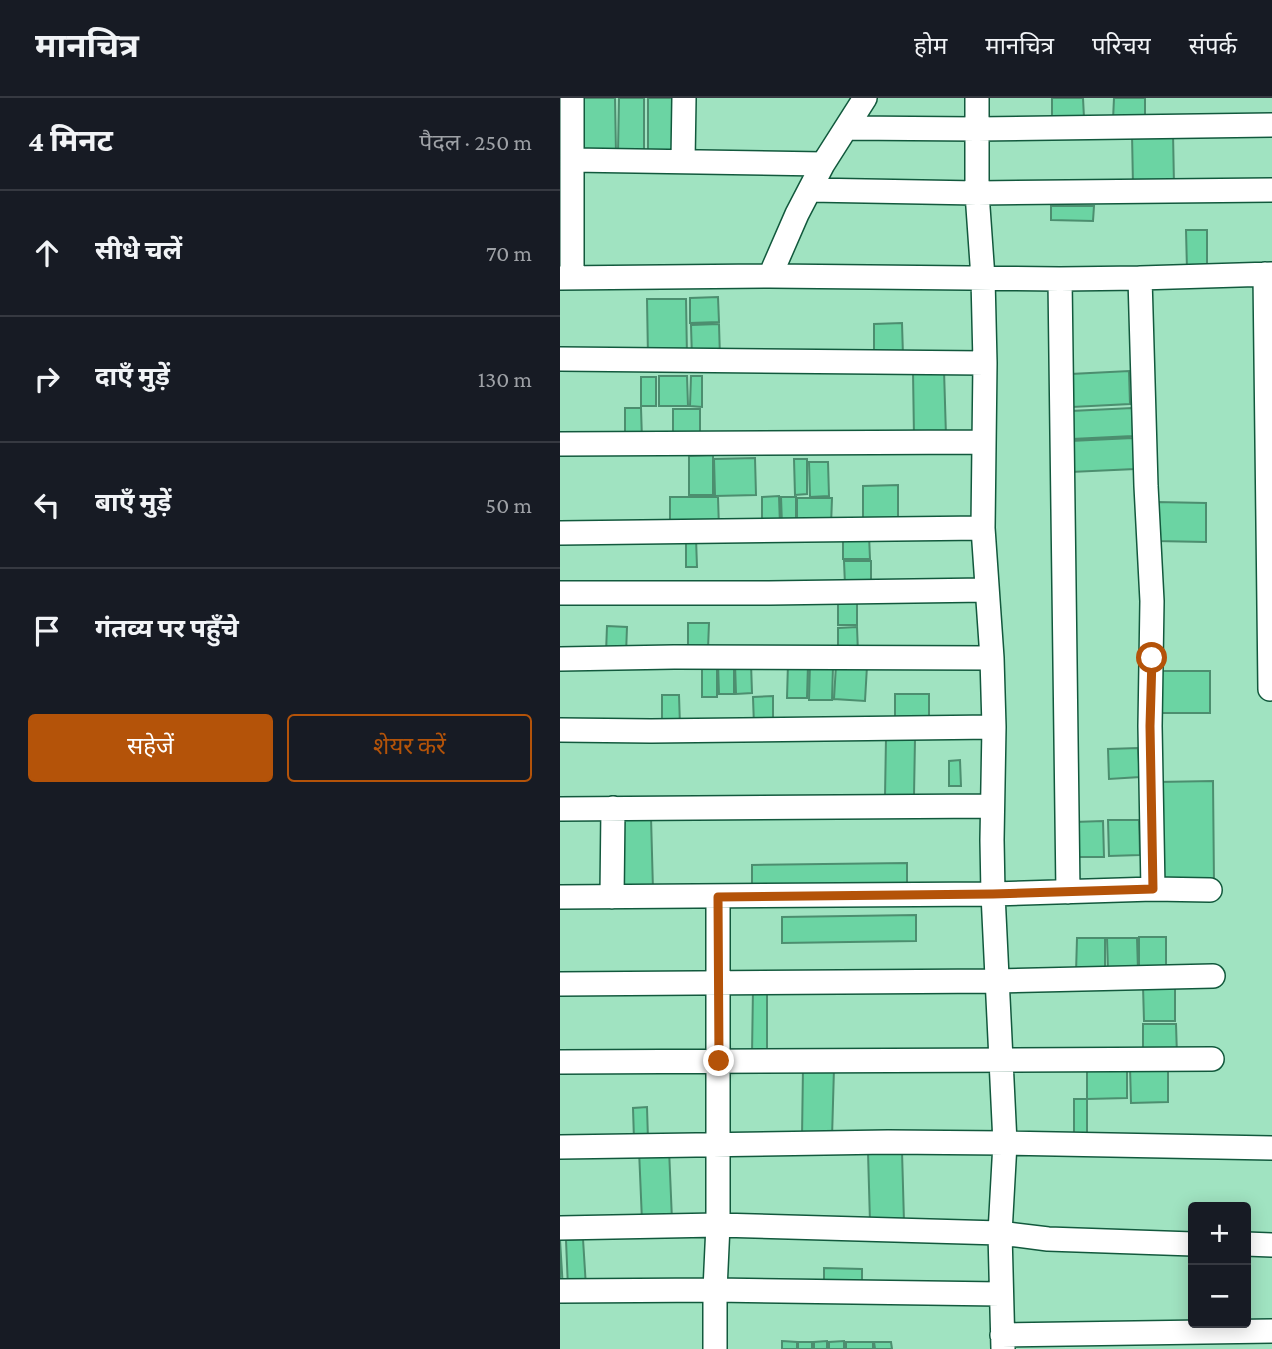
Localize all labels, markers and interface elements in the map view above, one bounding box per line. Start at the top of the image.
text: मानचित्र [35,27,139,64]
text: होम [914,32,947,59]
text: मानचित्र [985,32,1054,59]
text: परिचय [1092,32,1151,59]
text: संपर्क [1189,32,1237,59]
text: 4 मिनट [28,124,113,157]
text: पैदल · 250 m [419,129,532,155]
icon: ahead [28,234,66,272]
text: सीधे चलें [95,236,182,265]
text: 70 m [486,240,532,266]
icon: right [28,360,66,398]
text: दाएँ मुड़ें [95,362,170,391]
text: 130 m [478,366,532,392]
icon: left [28,486,66,524]
text: बाएँ मुड़ें [95,488,171,517]
text: 50 m [485,492,532,518]
icon: arrive [28,612,66,650]
text: गंतव्य पर पहुँचे [95,614,239,643]
route start [1136,642,1167,673]
button: सहेजें [28,714,273,782]
button: शेयर करें [287,714,532,782]
route end [703,1045,734,1076]
map controls [1188,1202,1251,1328]
button: + [1188,1202,1251,1265]
button: − [1188,1265,1251,1328]

